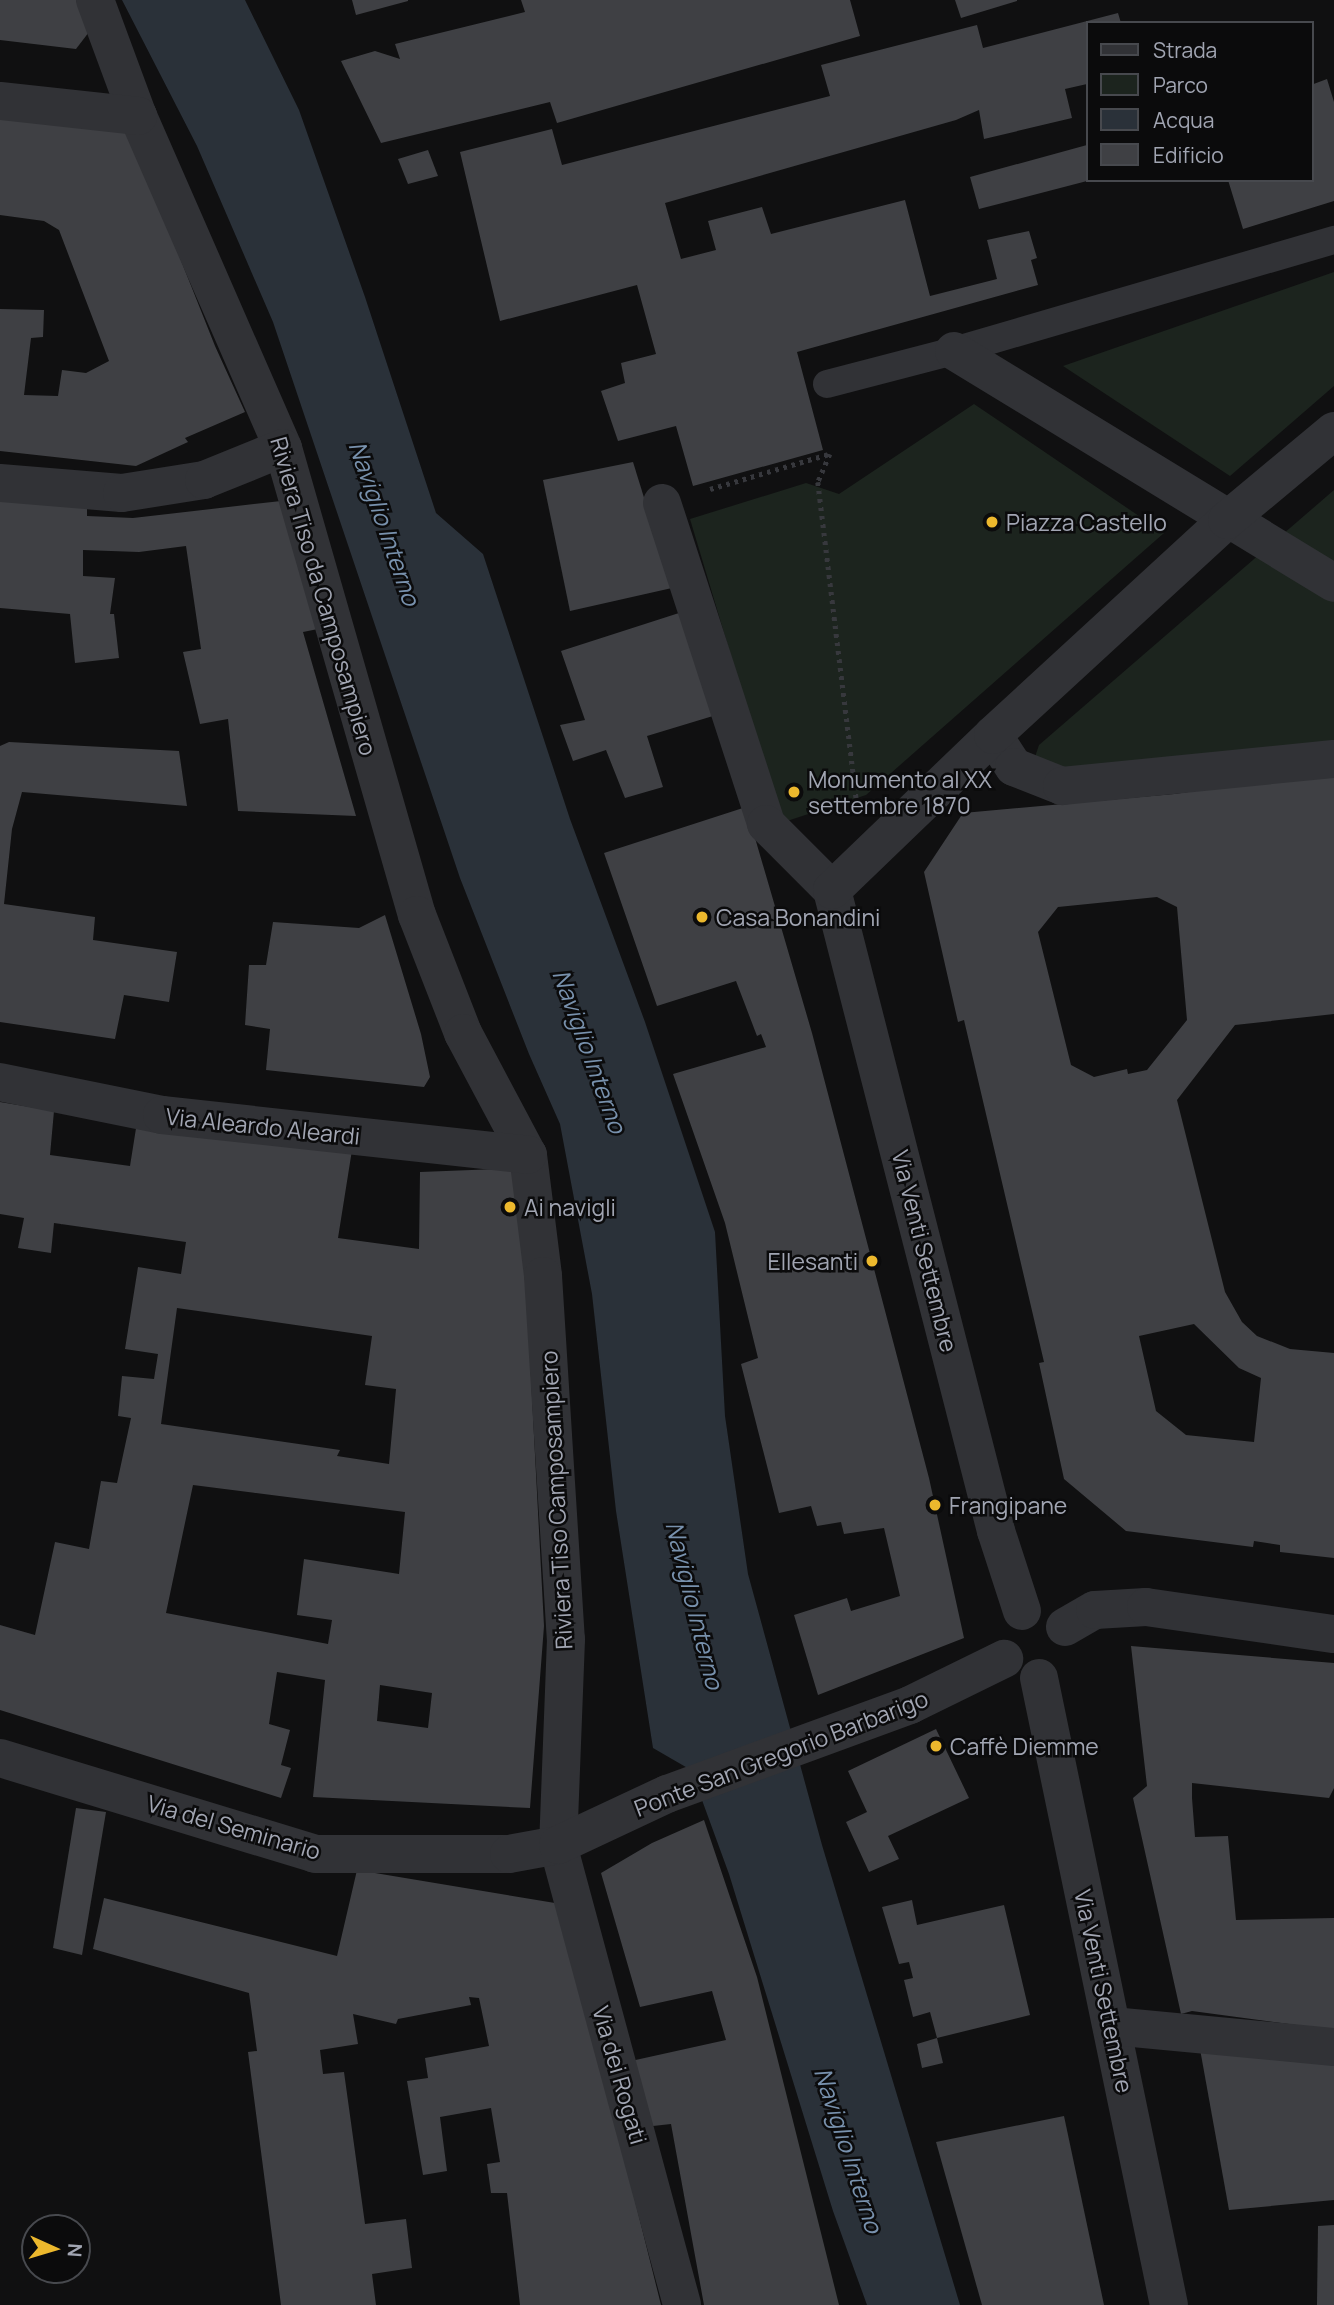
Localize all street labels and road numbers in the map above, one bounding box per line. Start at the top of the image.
street label: Riviera Tiso da Camposampiero [265,433,383,759]
street label: Via Aleardo Aleardi [165,1102,361,1150]
street label: Via Venti Settembre [887,1147,963,1355]
street label: Riviera Tiso Camposampiero [534,1350,578,1650]
street label: Ponte San Gregorio Barbarigo [630,1684,932,1822]
street label: Via del Seminario [144,1789,324,1865]
street label: Via Venti Settembre [1069,1887,1139,2095]
street label: Via dei Rogati [587,2003,653,2147]

